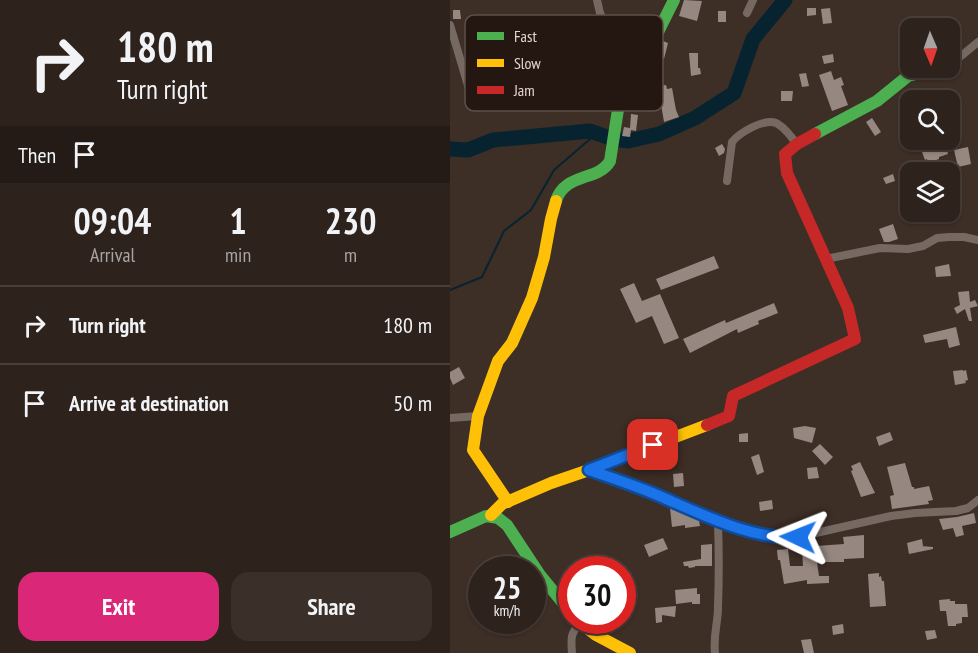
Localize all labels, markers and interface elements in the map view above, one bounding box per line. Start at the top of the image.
legend [465,15,663,111]
north arrow [900,18,960,78]
map controls [900,18,960,222]
text: 180 m [117,19,214,74]
icon: right [18,24,96,102]
text: Fast [514,26,537,46]
text: Slow [514,53,541,73]
text: Turn right [117,72,208,106]
text: Jam [513,80,535,100]
button: search [900,90,960,150]
icon: arrive [68,138,101,171]
text: Then [18,141,56,169]
button: layers [900,162,960,222]
text: 09:04 [74,197,151,244]
text: 1 [229,197,247,244]
text: 230 [325,197,376,244]
text: Arrival [90,242,135,268]
text: min [225,242,251,268]
text: m [344,242,357,268]
icon: right [18,309,51,342]
text: Turn right [69,311,146,339]
text: 180 m [383,311,432,339]
icon: arrive [18,387,51,420]
text: Arrive at destination [69,389,229,417]
text: 50 m [393,389,432,417]
pin [627,419,678,470]
icon: arrive [636,428,669,461]
position arrow [766,505,830,569]
speed limit sign: 30 [558,556,636,634]
text: 25 [493,568,521,607]
button: Exit [18,572,219,641]
button: Share [231,572,432,641]
text: km/h [494,601,520,620]

